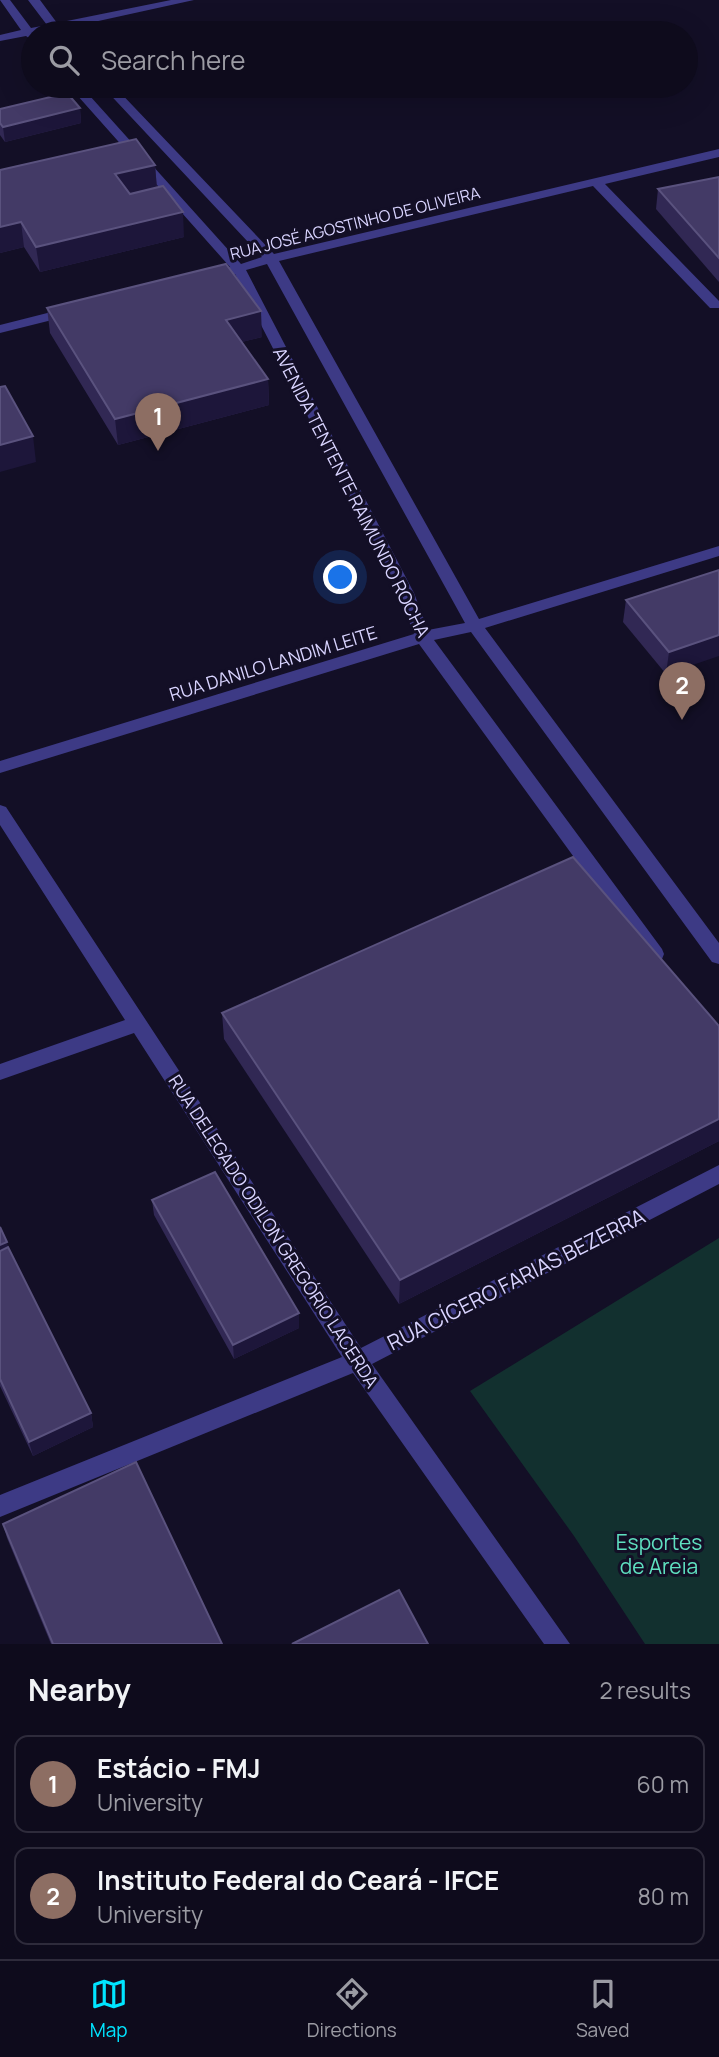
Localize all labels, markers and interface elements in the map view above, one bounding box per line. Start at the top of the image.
search box [21,21,698,98]
icon: search [45,41,83,79]
text: Search here [101,42,246,78]
street label: RUA JOSÉ AGOSTINHO DE OLIVEIRA [228,181,482,265]
street label: AVENIDA TENTENTE RAIMUNDO ROCHA [268,343,436,642]
pin: 1 [135,393,181,451]
your location [323,560,357,594]
street label: RUA DANILO LANDIM LEITE [166,620,380,706]
pin: 2 [659,662,705,720]
street label: RUA DELEGADO ODILON GREGÓRIO LACERDA [164,1070,385,1393]
street label: RUA CÍCERO FARIAS BEZERRA [382,1202,650,1356]
park label: Esportes de Areia [616,1528,702,1580]
text: Nearby [28,1669,131,1710]
text: 2 results [599,1674,691,1706]
text: Estácio - FMJ [97,1750,261,1786]
text: 1 [48,1768,58,1800]
text: 60 m [637,1768,689,1800]
text: University [97,1786,203,1818]
text: Instituto Federal do Ceará - IFCE [97,1862,499,1898]
text: 2 [46,1880,60,1912]
text: 80 m [638,1880,689,1912]
text: University [97,1898,203,1930]
tab: Map [90,1975,128,2043]
tab: Directions [307,1975,397,2043]
tab: Saved [576,1975,629,2043]

